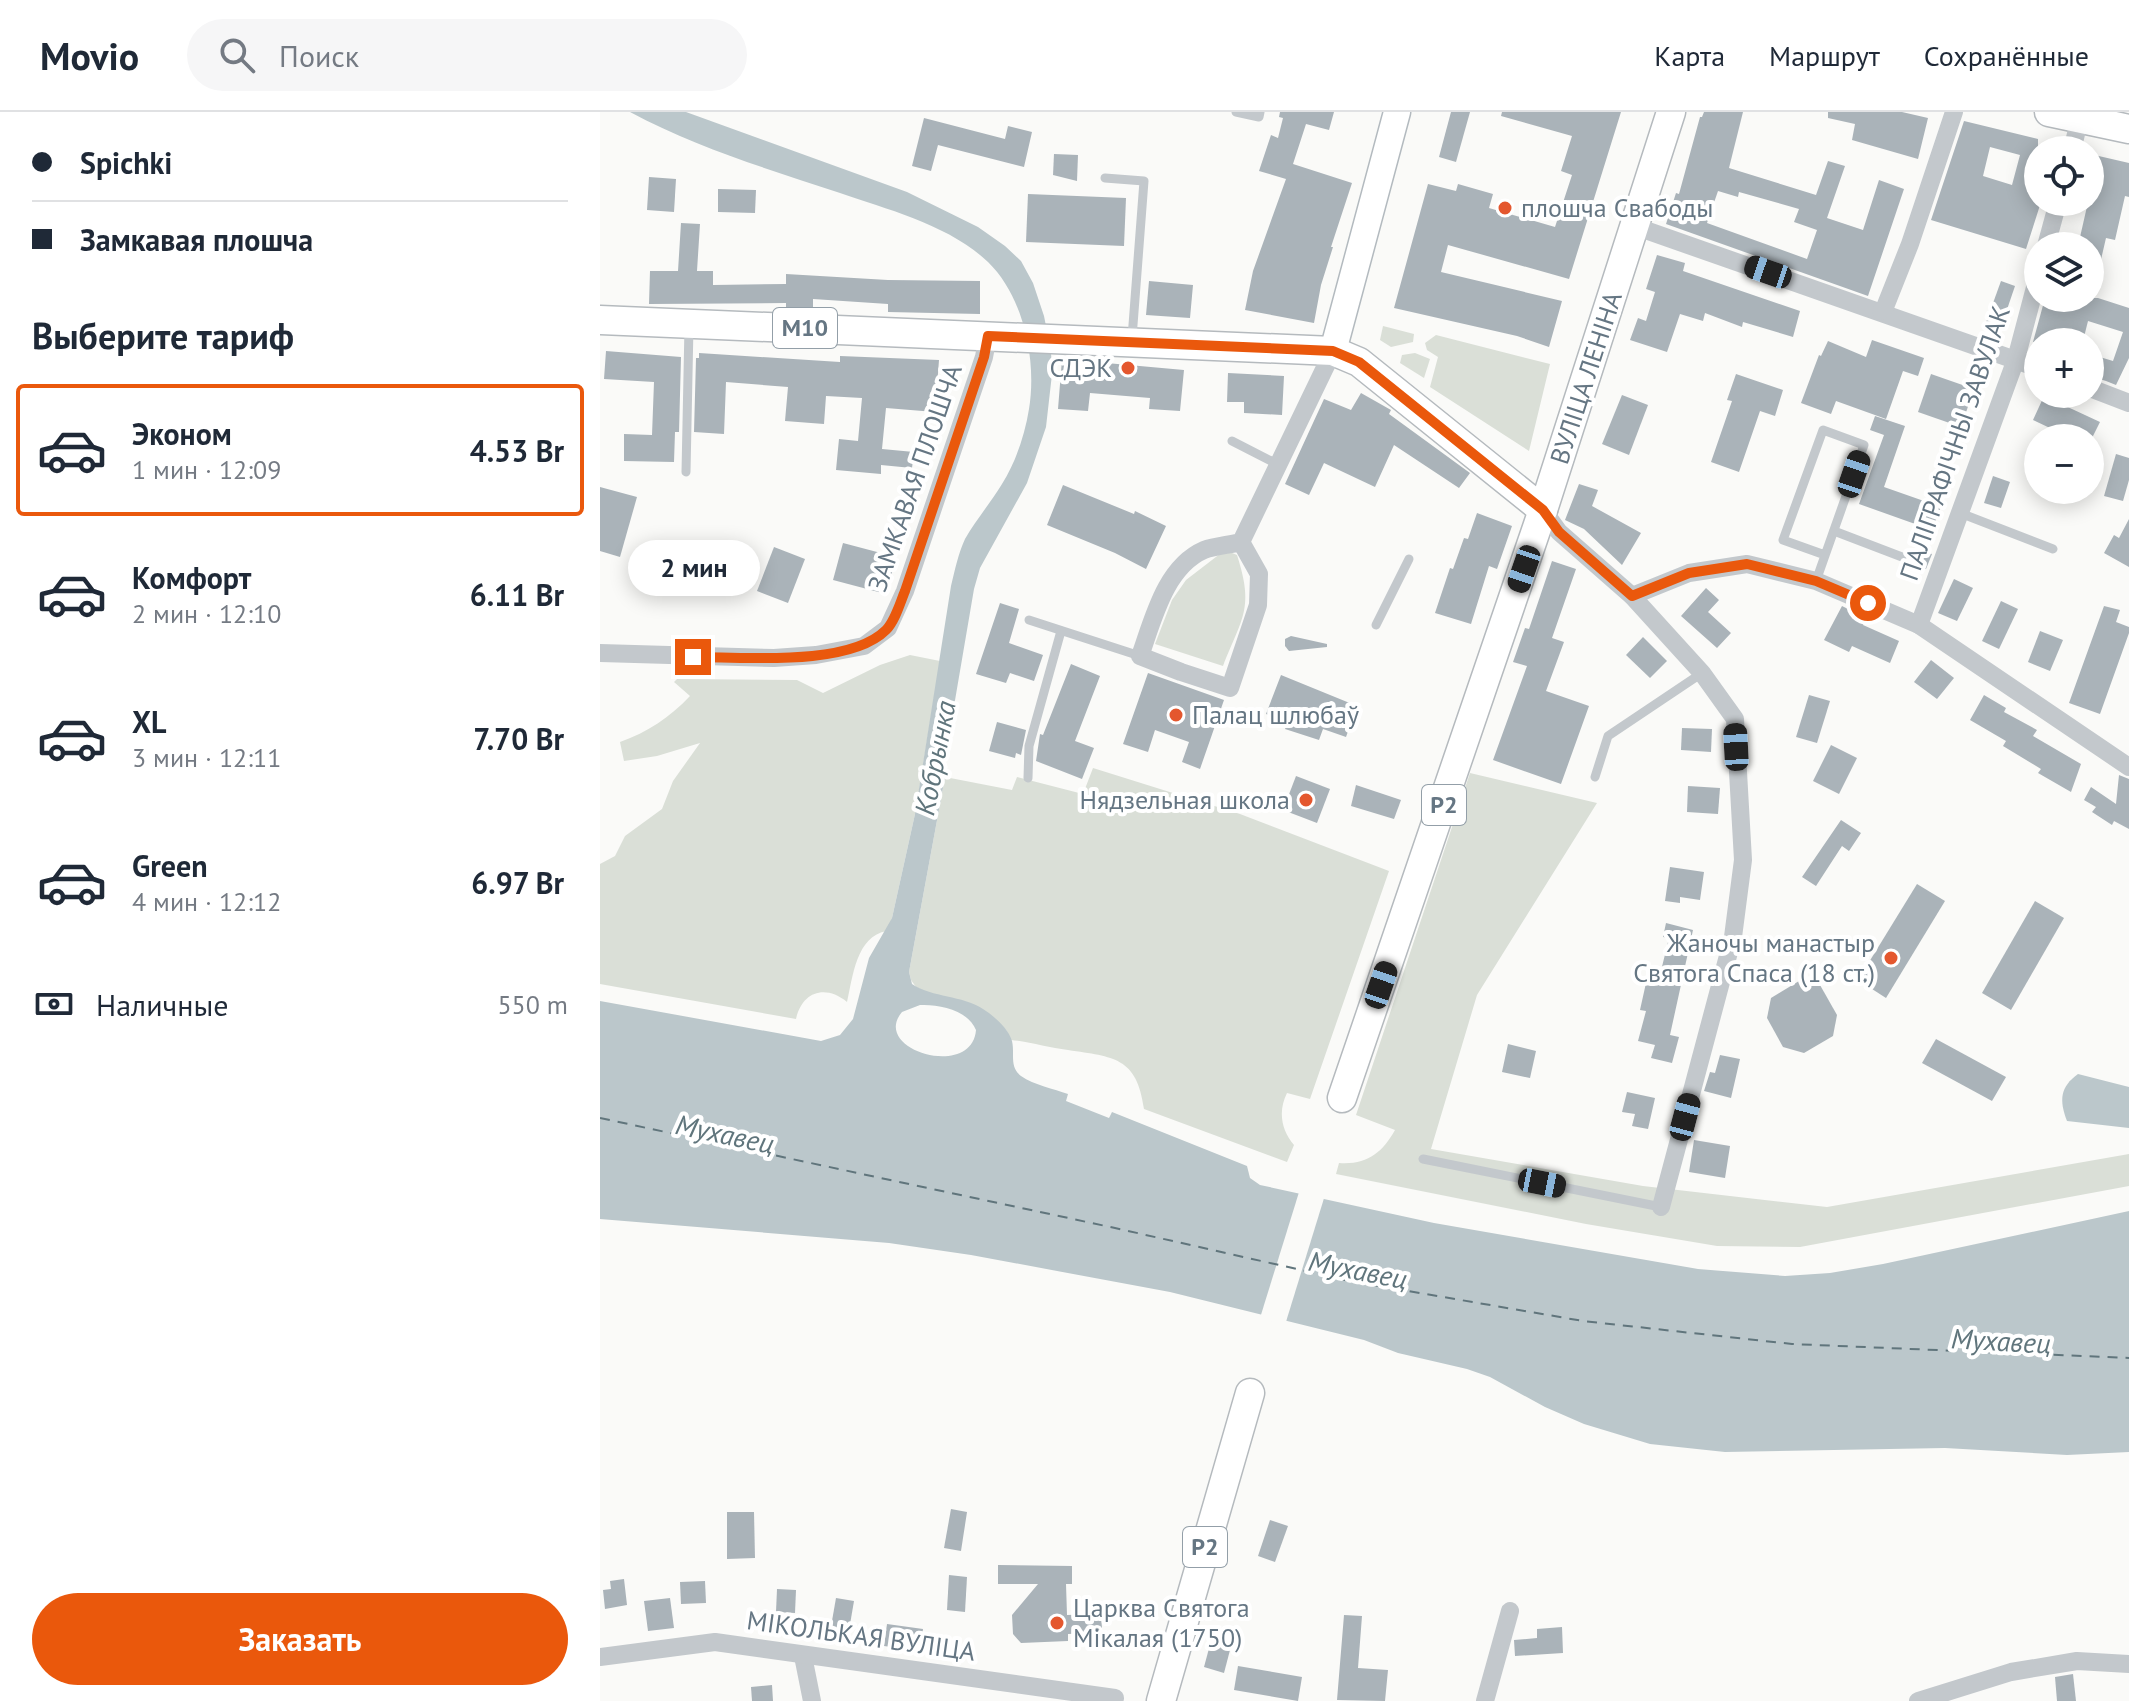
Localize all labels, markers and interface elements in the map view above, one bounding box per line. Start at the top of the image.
search box [187,19,747,91]
text: Movio [40,31,139,80]
icon: search [215,33,259,77]
text: Поиск [279,36,359,75]
text: Карта [1654,37,1725,74]
text: Маршрут [1769,37,1880,74]
text: Сохранённые [1924,37,2089,74]
map controls [2024,136,2104,504]
button: locate [2024,136,2104,216]
text: Spichki [80,143,172,182]
place label: плошча Свабоды [1521,191,1713,224]
marker: плошча Свабоды [1496,199,1514,217]
text: Замкавая плошча [80,220,313,259]
button: layers [2024,232,2104,312]
car [1741,253,1795,291]
street label: ВУЛІЦА ЛЕНІНА [1542,288,1629,468]
street label: ПАЛІГРАФІЧНЫ ЗАВУЛАК [1892,301,2017,584]
road number: М10 [773,308,837,348]
text: Выберите тариф [32,312,294,359]
button: + [2024,328,2104,408]
place label: СДЭК [1049,351,1112,384]
marker: СДЭК [1119,359,1137,377]
street label: ЗАМКАВАЯ ПЛОШЧА [860,360,969,596]
icon: car [36,414,108,486]
text: Эконом [132,414,232,453]
button: − [2024,424,2104,504]
text: 4.53 Br [470,431,564,470]
car [1835,447,1873,501]
text: 1 мин · 12:09 [132,453,281,486]
callout: 2 мин [627,541,759,597]
car [1505,542,1543,596]
text: 2 мин [661,551,727,584]
icon: car [36,558,108,630]
text: Комфорт [132,558,251,597]
text: 6.11 Br [470,575,564,614]
route start [1850,585,1886,621]
text: 2 мин · 12:10 [132,597,281,630]
route end [675,639,711,675]
water label: Кобрынка [905,697,964,818]
place label: Палац шлюбаў [1192,698,1359,731]
icon: car [36,702,108,774]
text: XL [132,702,166,741]
marker: Палац шлюбаў [1167,706,1185,724]
text: 7.70 Br [473,719,564,758]
car [1723,722,1749,772]
text: 3 мин · 12:11 [132,741,281,774]
place label: Нядзельная школа [1080,783,1290,816]
road number: Р2 [1422,785,1466,825]
marker: Нядзельная школа [1297,791,1315,809]
icon: car [36,846,108,918]
text: Green [132,846,207,885]
text: 6.97 Br [471,863,564,902]
text: 4 мин · 12:12 [132,885,281,918]
place label: Жаночы манастыр Святога Спаса (18 ст.) [1633,926,1875,989]
marker: Жаночы манастыр Святога Спаса (18 ст.) [1882,949,1900,967]
car [1362,958,1400,1012]
icon: cash [32,982,76,1026]
text: Наличные [96,985,228,1024]
text: 550 m [497,988,568,1021]
car [1667,1091,1703,1143]
water label: Мухавец [672,1105,778,1162]
car [1516,1167,1568,1199]
water label: Мухавец [1305,1242,1411,1297]
water label: Мухавец [1950,1319,2052,1362]
road number: Р2 [1183,1527,1227,1567]
place label: Царква Святога Мікалая (1750) [1073,1591,1250,1654]
button: Заказать [32,1593,568,1685]
street label: МІКОЛЬКАЯ ВУЛІЦА [745,1603,977,1668]
marker: Царква Святога Мікалая (1750) [1048,1614,1066,1632]

